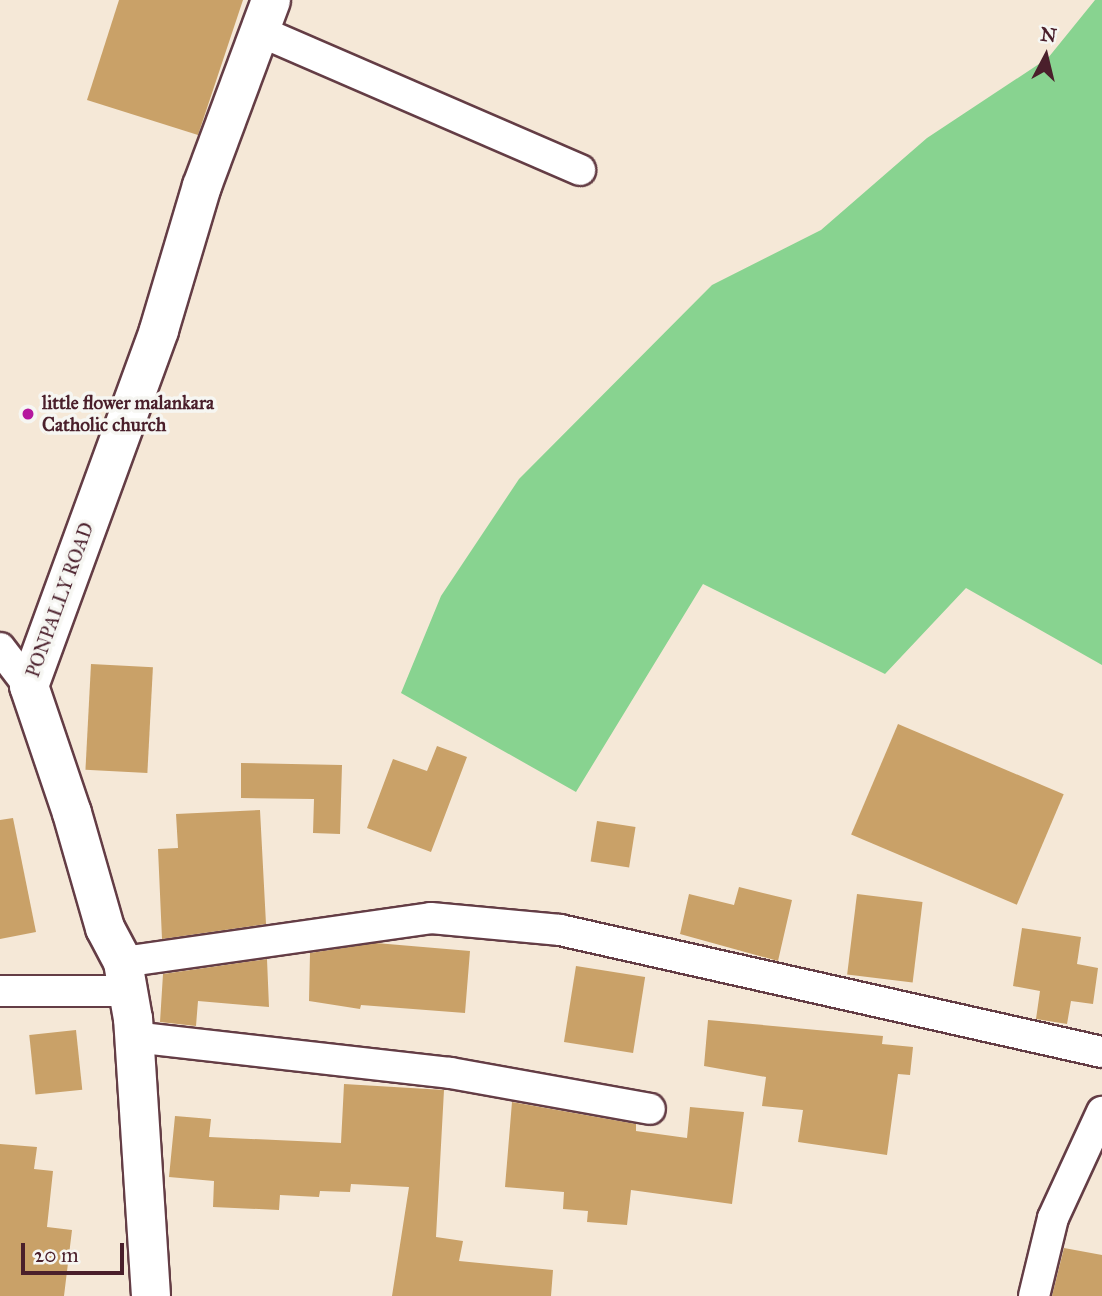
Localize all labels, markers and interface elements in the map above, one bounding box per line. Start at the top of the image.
north arrow [1011,21,1081,91]
text: N [1039,22,1058,47]
place label: little flower malankara Catholic church [42,392,214,436]
marker: little flower malankara Catholic church [20,406,36,422]
street label: PONPALLY ROAD [21,519,99,681]
scale bar [24,1230,128,1274]
text: 20 m [34,1242,79,1268]

